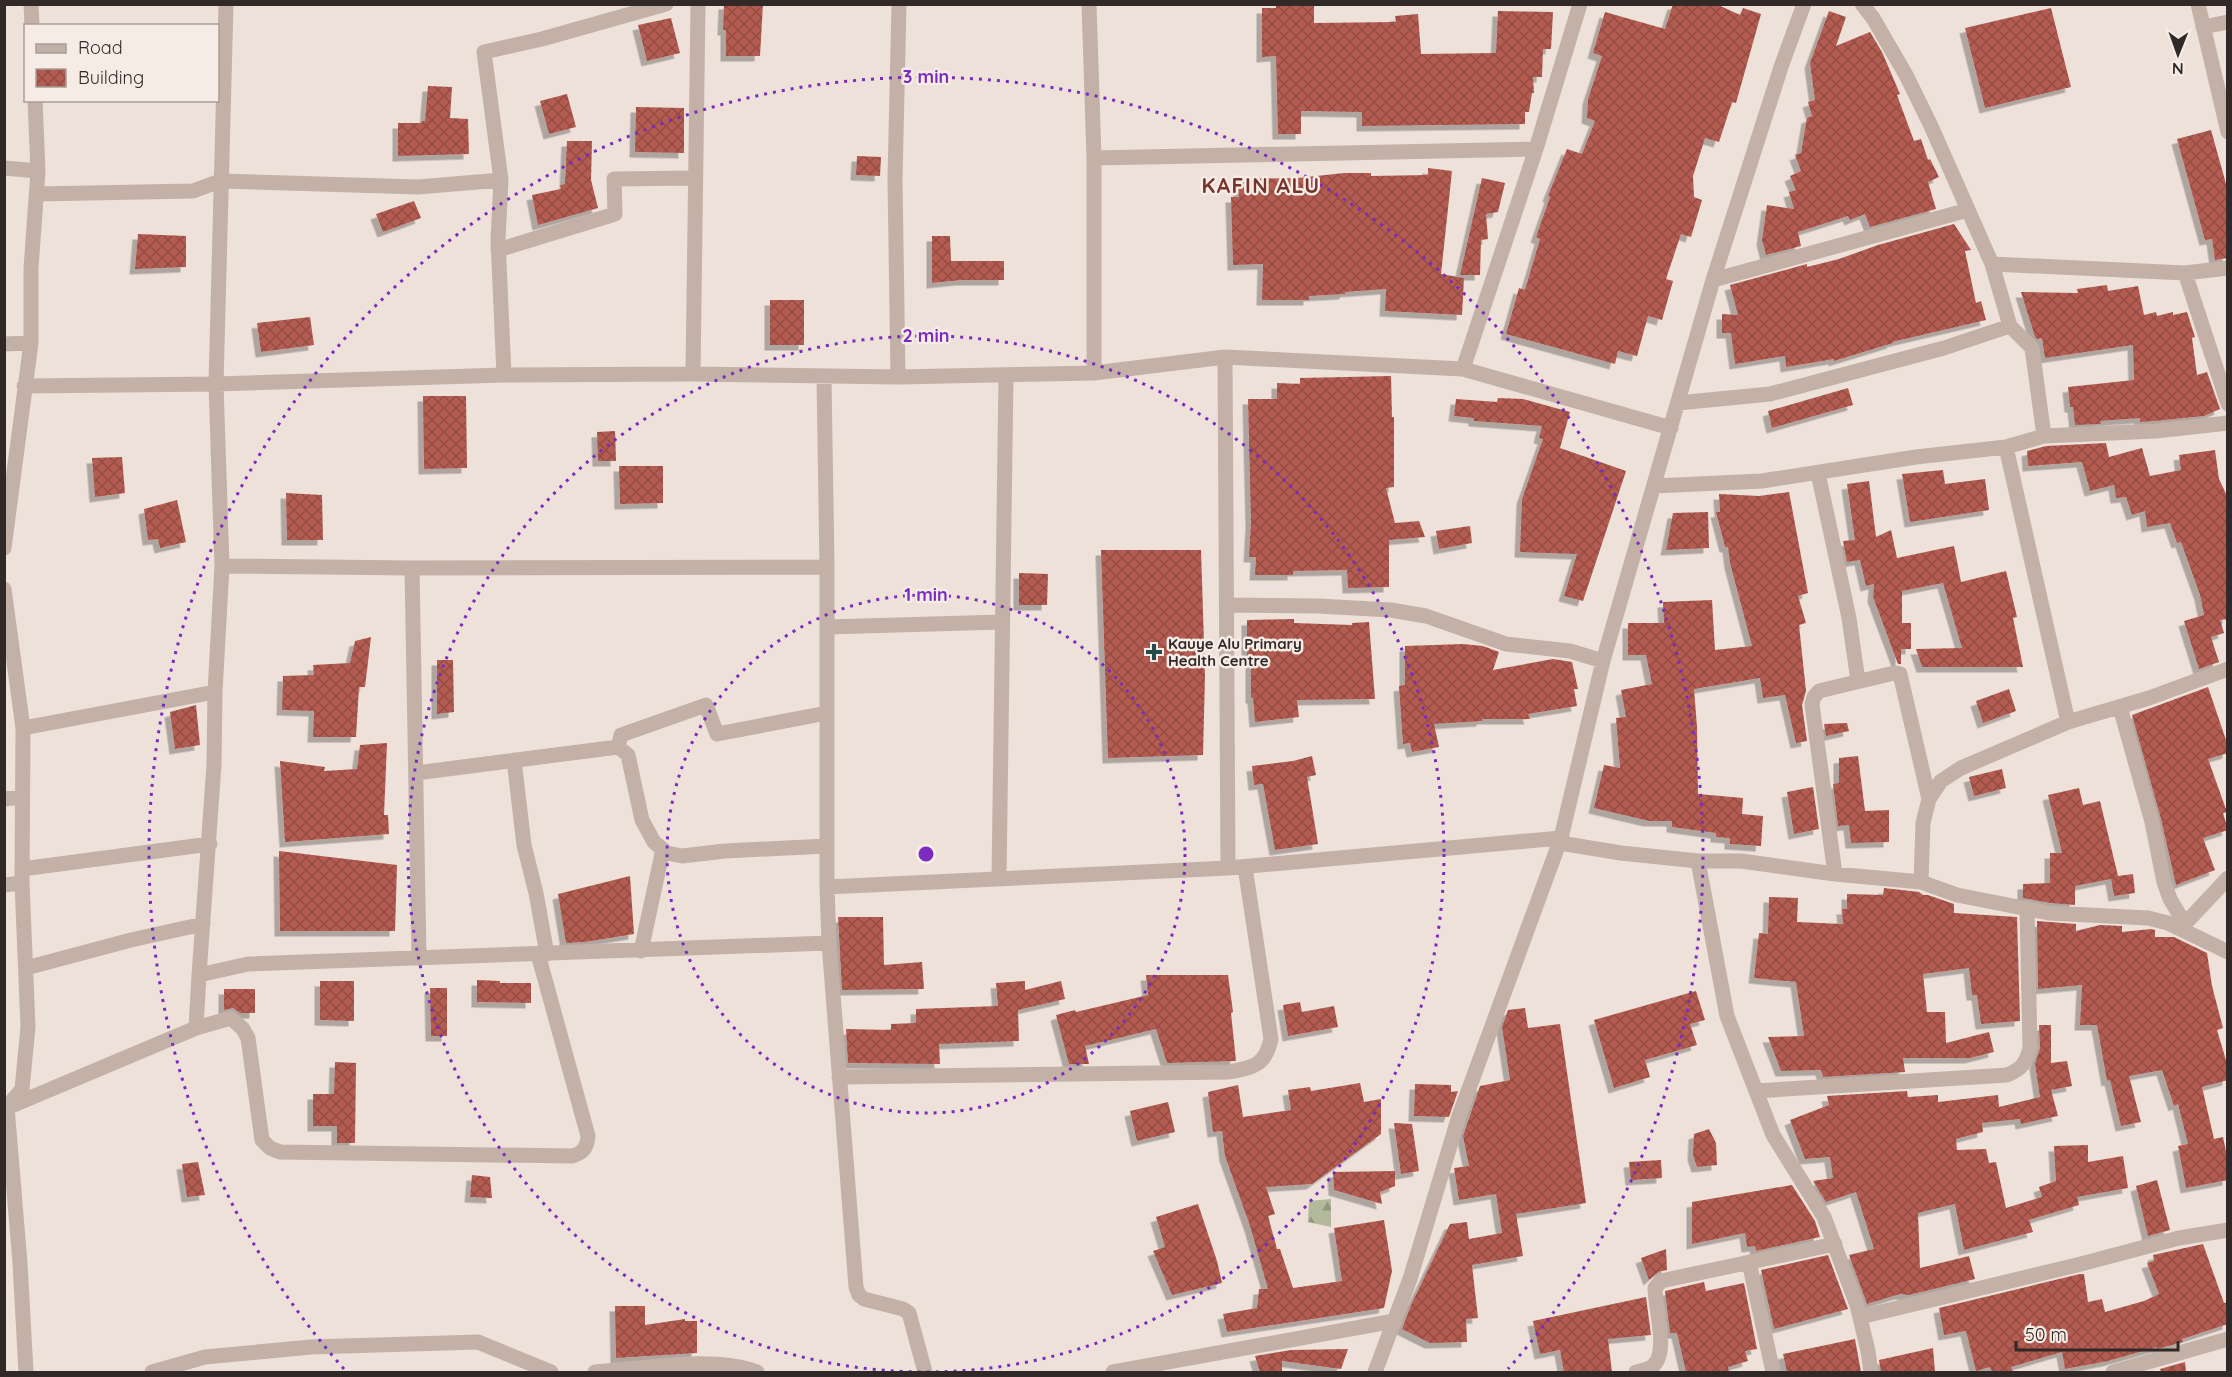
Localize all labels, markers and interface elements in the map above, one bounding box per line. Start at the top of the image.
legend [24,24,219,102]
north arrow [2148,24,2208,84]
text: Road [78,36,123,59]
text: N [2172,59,2184,79]
text: 3 min [903,65,949,88]
text: Building [78,66,144,89]
district label: KAFIN ALU [1201,172,1321,198]
text: 2 min [903,324,949,347]
text: 1 min [904,583,948,606]
place label: Kauye Alu Primary Health Centre [1168,634,1302,670]
marker: Kauye Alu Primary Health Centre [1145,643,1163,661]
centre of rings [916,844,936,864]
scale bar [2016,1314,2178,1352]
text: 50 m [2025,1323,2067,1346]

